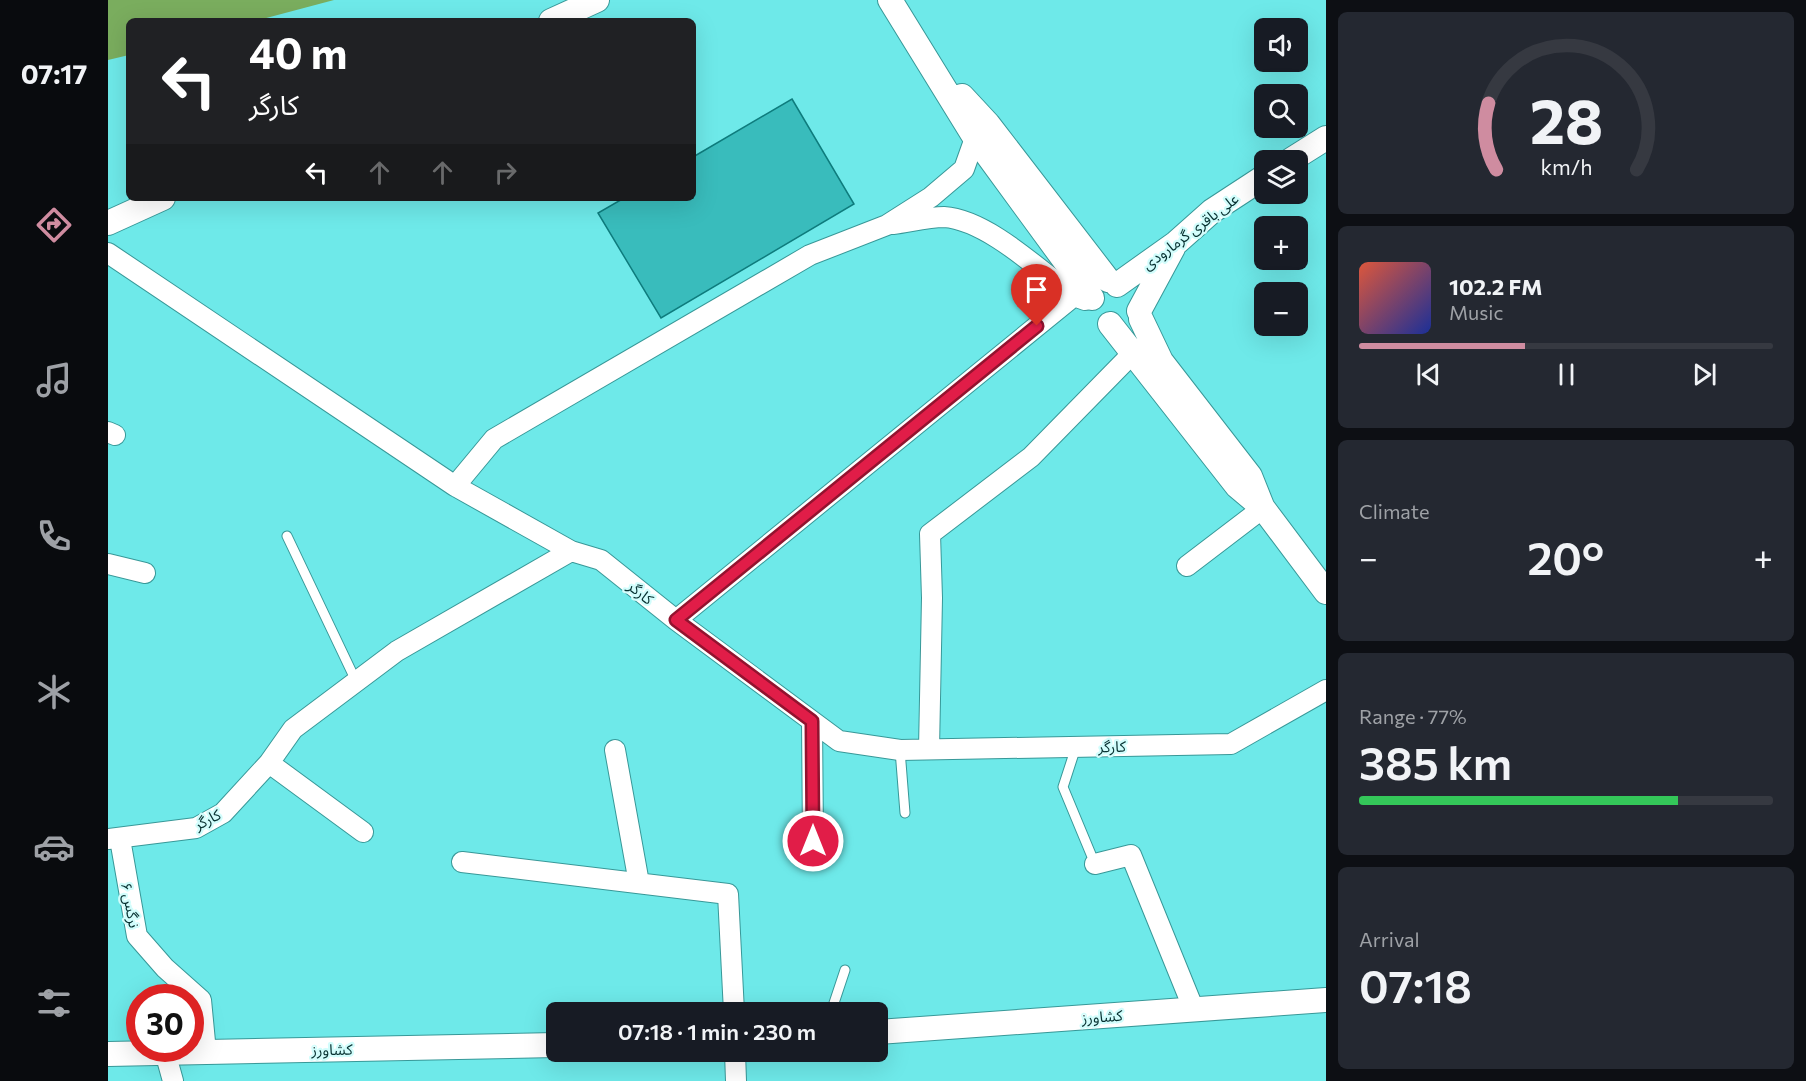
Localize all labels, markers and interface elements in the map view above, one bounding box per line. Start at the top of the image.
map controls [1254,18,1308,336]
button: sound [1254,18,1308,72]
text: 40 m [249,26,347,78]
icon: left [150,42,228,120]
text: 07:17 [21,57,87,90]
text: 28 [1529,81,1603,157]
button: search [1254,84,1308,138]
text: کارگر [249,88,299,121]
button: layers [1254,150,1308,204]
text: km/h [1540,153,1592,179]
icon: left [300,156,333,189]
icon: ahead [363,156,396,189]
icon: ahead [426,156,459,189]
icon: right [489,156,522,189]
street label: علی باقری گرمارودی [1138,189,1243,274]
icon: directions [33,204,75,246]
button: + [1254,216,1308,270]
pin [1011,264,1062,326]
icon: arrive [1020,273,1053,306]
text: 102.2 FM [1449,273,1542,300]
button: − [1254,282,1308,336]
text: Music [1449,300,1503,324]
icon: previous [1412,358,1445,391]
icon: pause [1550,358,1583,391]
icon: next [1688,358,1721,391]
icon: music [33,359,75,401]
text: Climate [1359,499,1429,523]
icon: phone [33,515,75,557]
text: 20° [1527,529,1604,584]
text: − [1359,536,1378,577]
text: + [1754,536,1773,577]
street label: کارگر [623,576,658,609]
icon: climate [33,671,75,713]
text: Range · 77% [1359,704,1467,728]
text: 385 km [1359,734,1512,789]
street label: کارگر [1097,737,1127,756]
street label: کارگر [190,804,225,835]
position arrow [781,809,845,873]
icon: car [33,826,75,868]
street label: نرگس ۶ [117,881,144,930]
text: Arrival [1359,927,1420,951]
text: 07:18 [1359,957,1472,1012]
icon: filters [33,982,75,1024]
speed limit sign: 30 [126,984,204,1062]
street label: کشاورز [1080,1006,1124,1027]
text: 07:18 · 1 min · 230 m [618,1018,816,1045]
street label: کشاورز [310,1040,353,1059]

